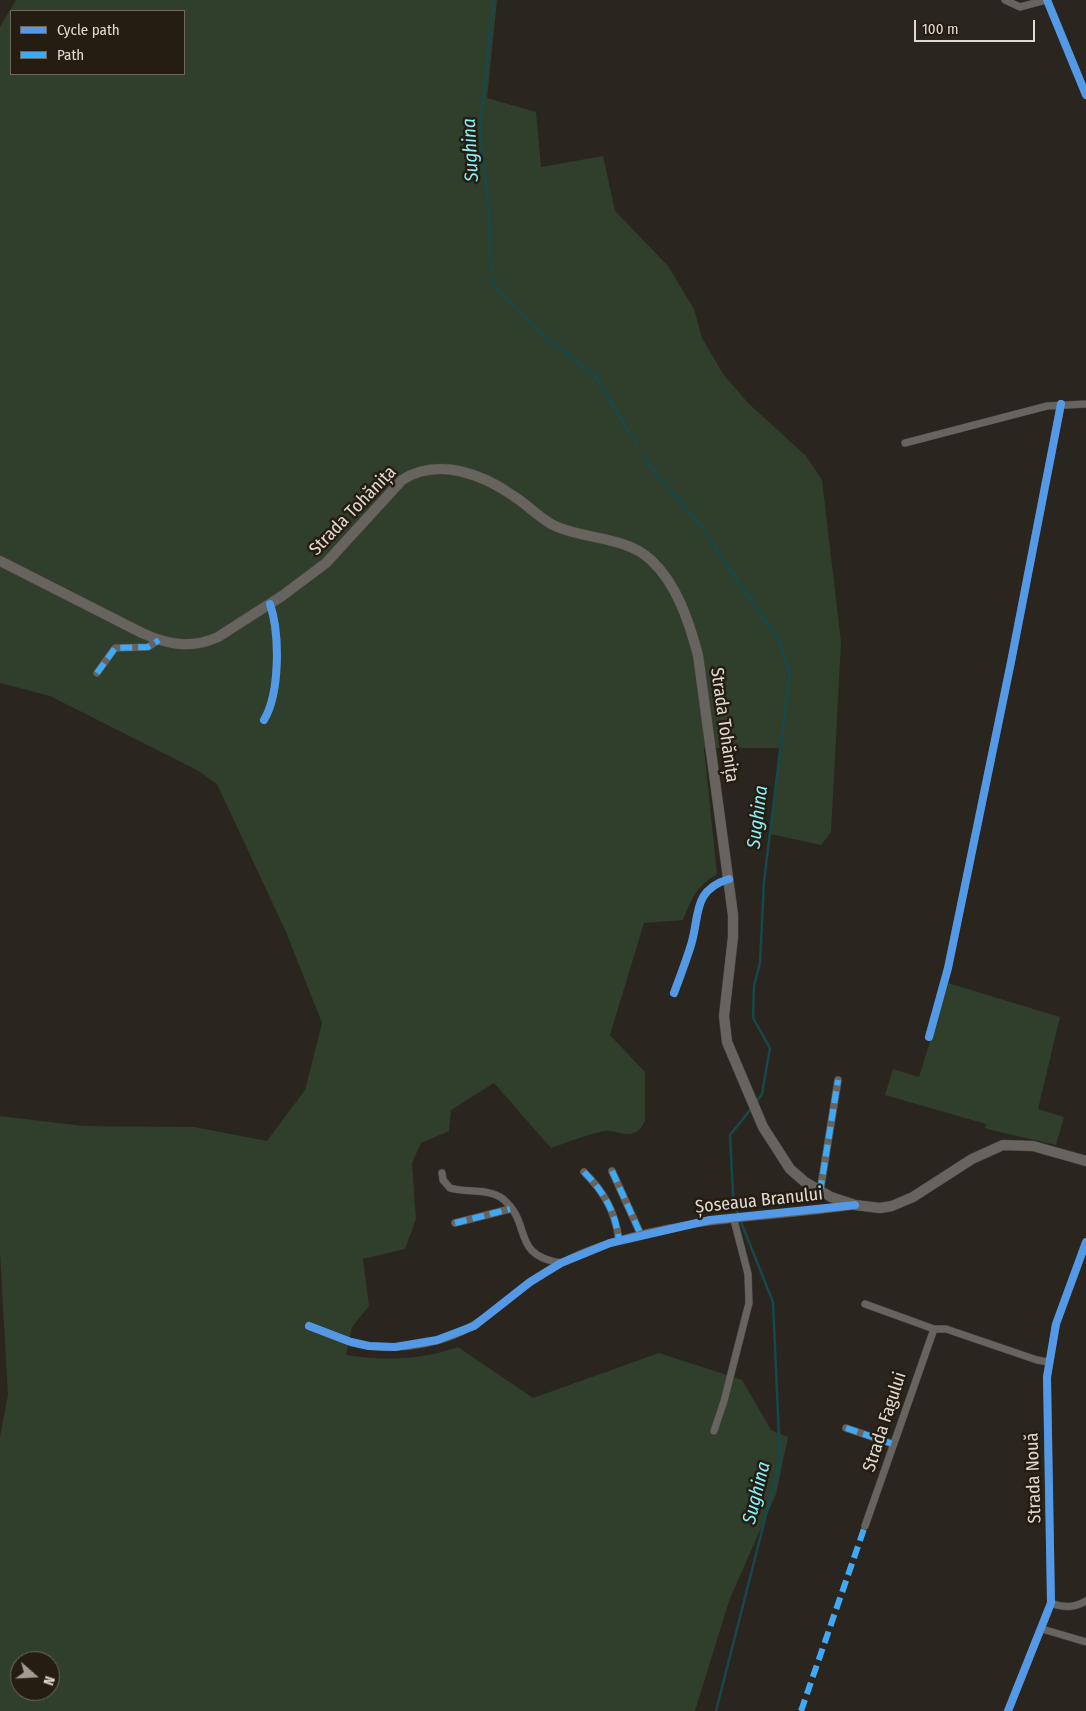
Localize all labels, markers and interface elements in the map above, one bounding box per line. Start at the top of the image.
legend [10,10,185,75]
scale bar [916,10,1037,42]
text: 100 m [922,20,959,38]
text: Cycle path [57,21,120,39]
text: Path [57,46,84,64]
water label: Sughina [458,118,484,182]
street label: Strada Tohănița [305,462,401,560]
street label: Strada Tohănița [705,666,743,784]
water label: Sughina [743,784,773,850]
street label: Șoseaua Branului [694,1184,824,1218]
street label: Strada Fagului [859,1369,911,1475]
street label: Strada Nouă [1022,1432,1046,1524]
water label: Sughina [738,1459,776,1527]
north arrow [10,1651,60,1701]
text: N [39,1674,58,1687]

